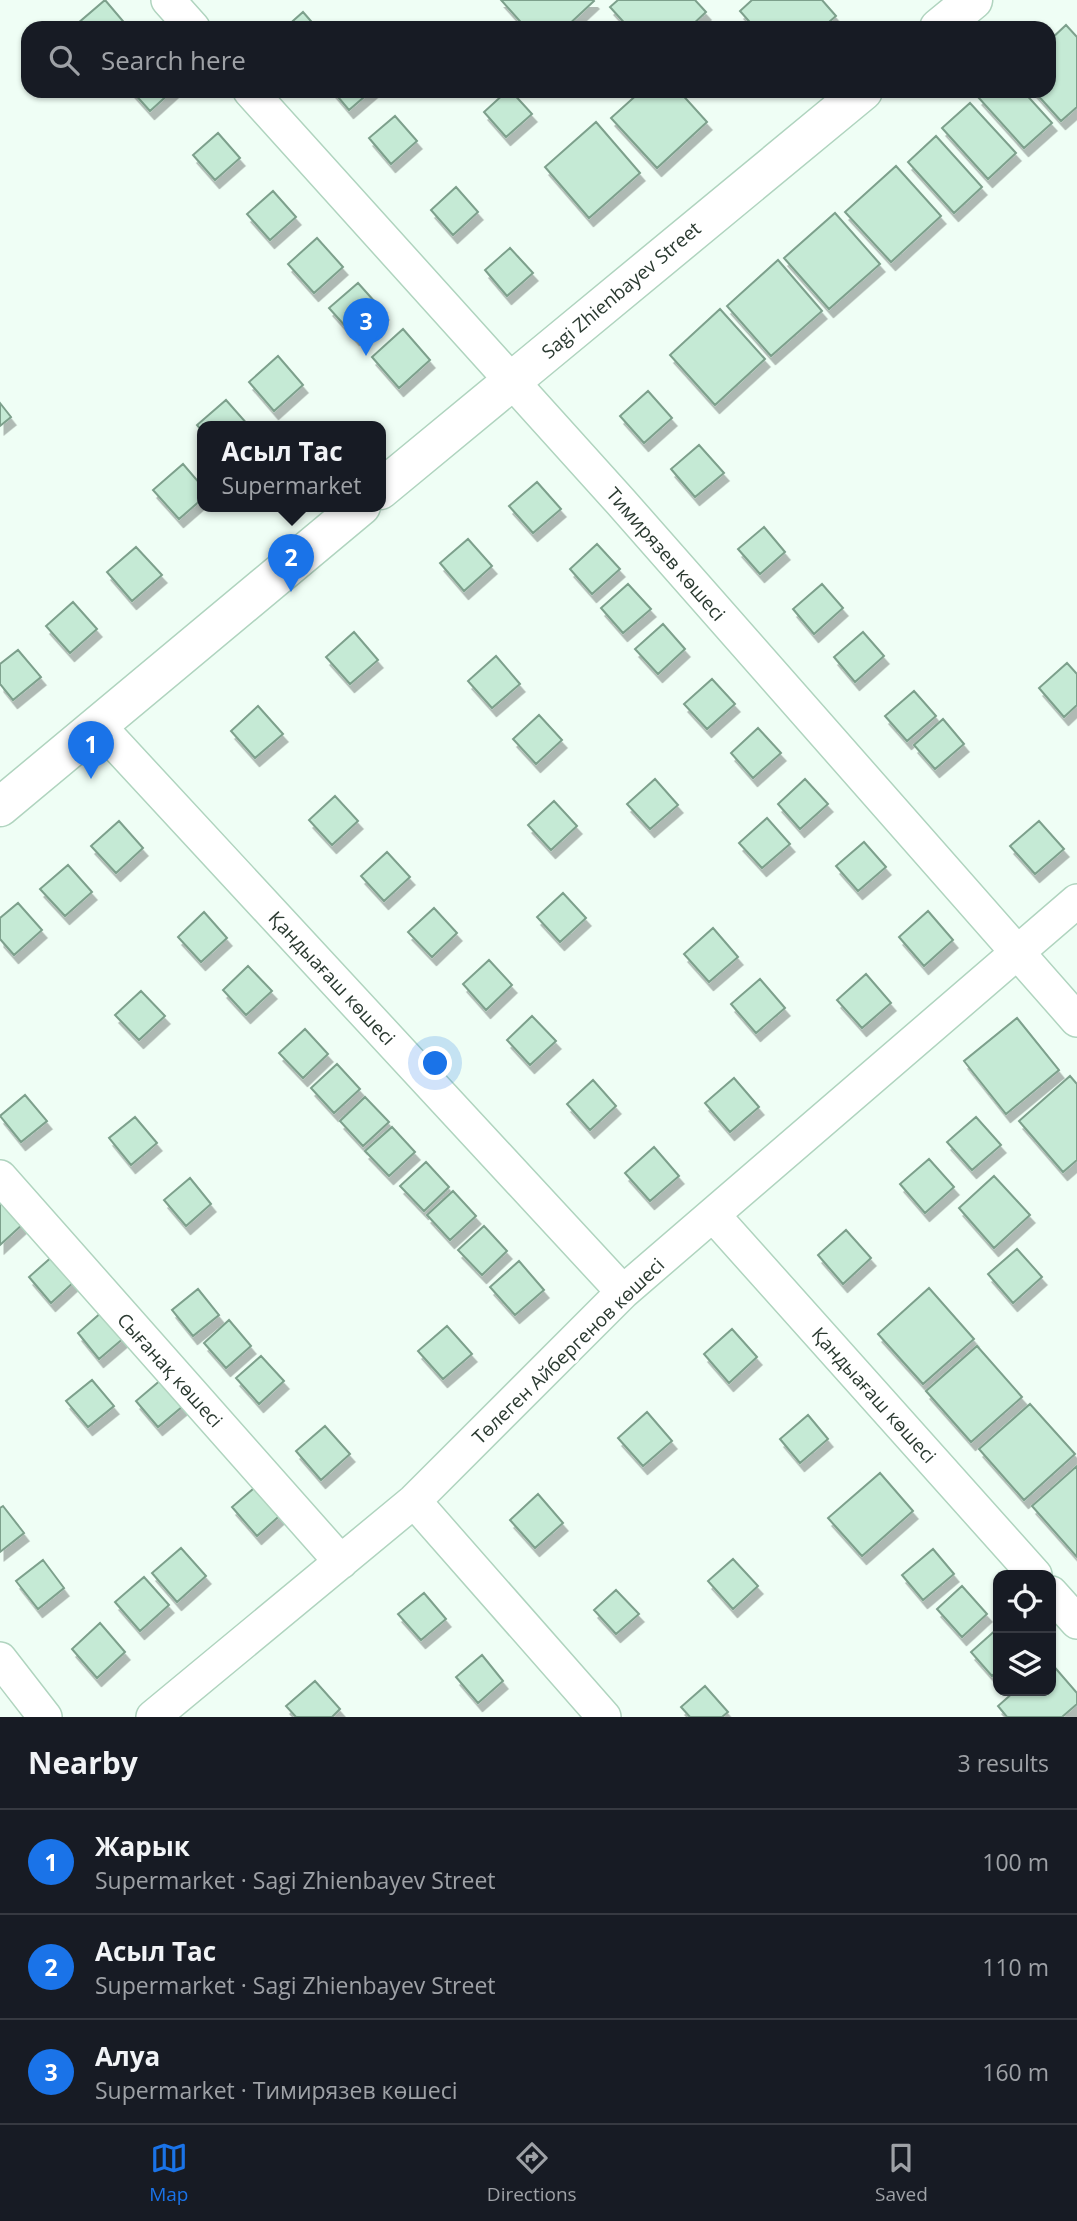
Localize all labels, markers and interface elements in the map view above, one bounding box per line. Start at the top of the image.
search box [21,21,1056,98]
icon: search [45,41,83,79]
text: Search here [101,42,246,78]
street label: Sagi Zhienbayev Street [536,215,706,364]
pin: 3 [343,298,389,356]
popup [197,421,386,512]
text: Асыл Тас [222,433,343,469]
text: Supermarket [222,469,361,501]
street label: Тимирязев көшесі [601,482,731,626]
pin: 2 [268,534,314,592]
pin: 1 [68,721,114,779]
street label: Қандыағаш көшесі [263,905,401,1051]
your location [418,1046,452,1080]
street label: Төлеген Айбергенов көшесі [466,1252,670,1450]
street label: Сығанақ көшесі [112,1307,228,1433]
street label: Қандыағаш көшесі [806,1321,942,1469]
map controls [993,1570,1056,1696]
button: locate [993,1570,1056,1633]
button: layers [993,1633,1056,1696]
text: Nearby [28,1742,138,1783]
text: 3 results [958,1747,1049,1779]
text: Жарык [95,1828,190,1864]
text: 1 [44,1846,58,1878]
text: 100 m [982,1846,1049,1878]
text: Supermarket · Sagi Zhienbayev Street [95,1864,496,1896]
text: Асыл Тас [95,1933,216,1969]
text: 2 [44,1951,58,1983]
text: 110 m [982,1951,1049,1983]
text: Supermarket · Sagi Zhienbayev Street [95,1969,496,2001]
text: Алуа [95,2038,160,2074]
text: 3 [44,2056,58,2088]
text: 160 m [982,2056,1049,2088]
text: Supermarket · Тимирязев көшесі [95,2074,458,2106]
tab: Map [149,2139,188,2207]
tab: Directions [487,2139,577,2207]
tab: Saved [875,2139,928,2207]

